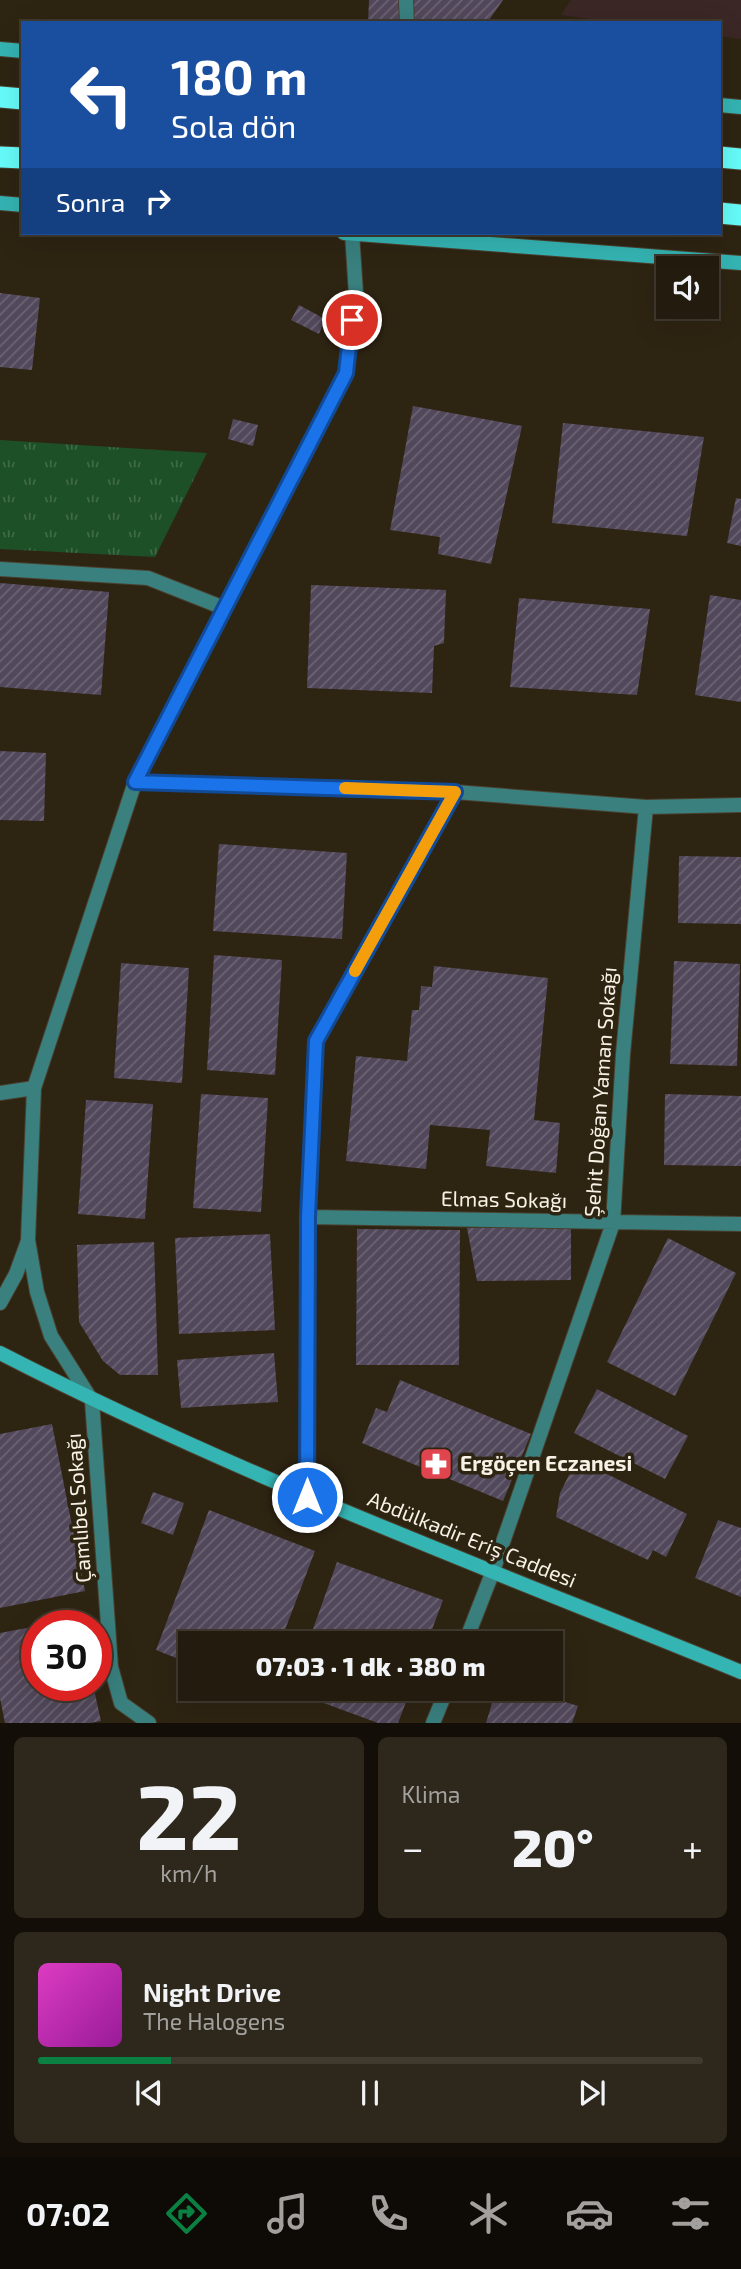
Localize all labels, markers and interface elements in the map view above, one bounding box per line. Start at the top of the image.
text: 180 m [171,46,307,105]
icon: left [56,49,147,140]
text: Sola dön [171,106,296,144]
icon: right [139,182,177,220]
text: Sonra [56,186,125,217]
map controls [656,256,719,319]
button: sound [656,256,719,319]
pin [322,290,382,350]
icon: arrive [333,301,371,339]
street label: Şehit Doğan Yaman Sokağı [578,966,623,1218]
street label: Elmas Sokağı [441,1185,567,1212]
street label: Çamlıbel Sokağı [60,1432,97,1584]
pharmacy icon: Ergöçen Eczanesi [417,1445,455,1483]
place label: Ergöçen Eczanesi [460,1450,632,1477]
position arrow [270,1460,344,1534]
street label: Abdülkadir Eriş Caddesi [364,1485,581,1594]
speed limit sign: 30 [21,1610,112,1701]
text: 07:03 · 1 dk · 380 m [256,1650,485,1681]
text: 22 [136,1759,242,1868]
text: Klima [402,1780,460,1808]
text: 20° [512,1815,594,1877]
text: − [402,1824,424,1870]
text: + [682,1824,703,1870]
text: km/h [160,1859,217,1887]
text: Night Drive [143,1976,281,2007]
text: The Halogens [143,2007,285,2035]
icon: previous [130,2074,168,2112]
icon: pause [351,2074,389,2112]
icon: next [573,2074,611,2112]
icon: directions [162,2189,211,2238]
icon: music [263,2189,312,2238]
icon: phone [364,2189,413,2238]
icon: climate [464,2189,513,2238]
icon: car [565,2189,614,2238]
icon: filters [666,2189,715,2238]
text: 07:02 [26,2194,110,2232]

